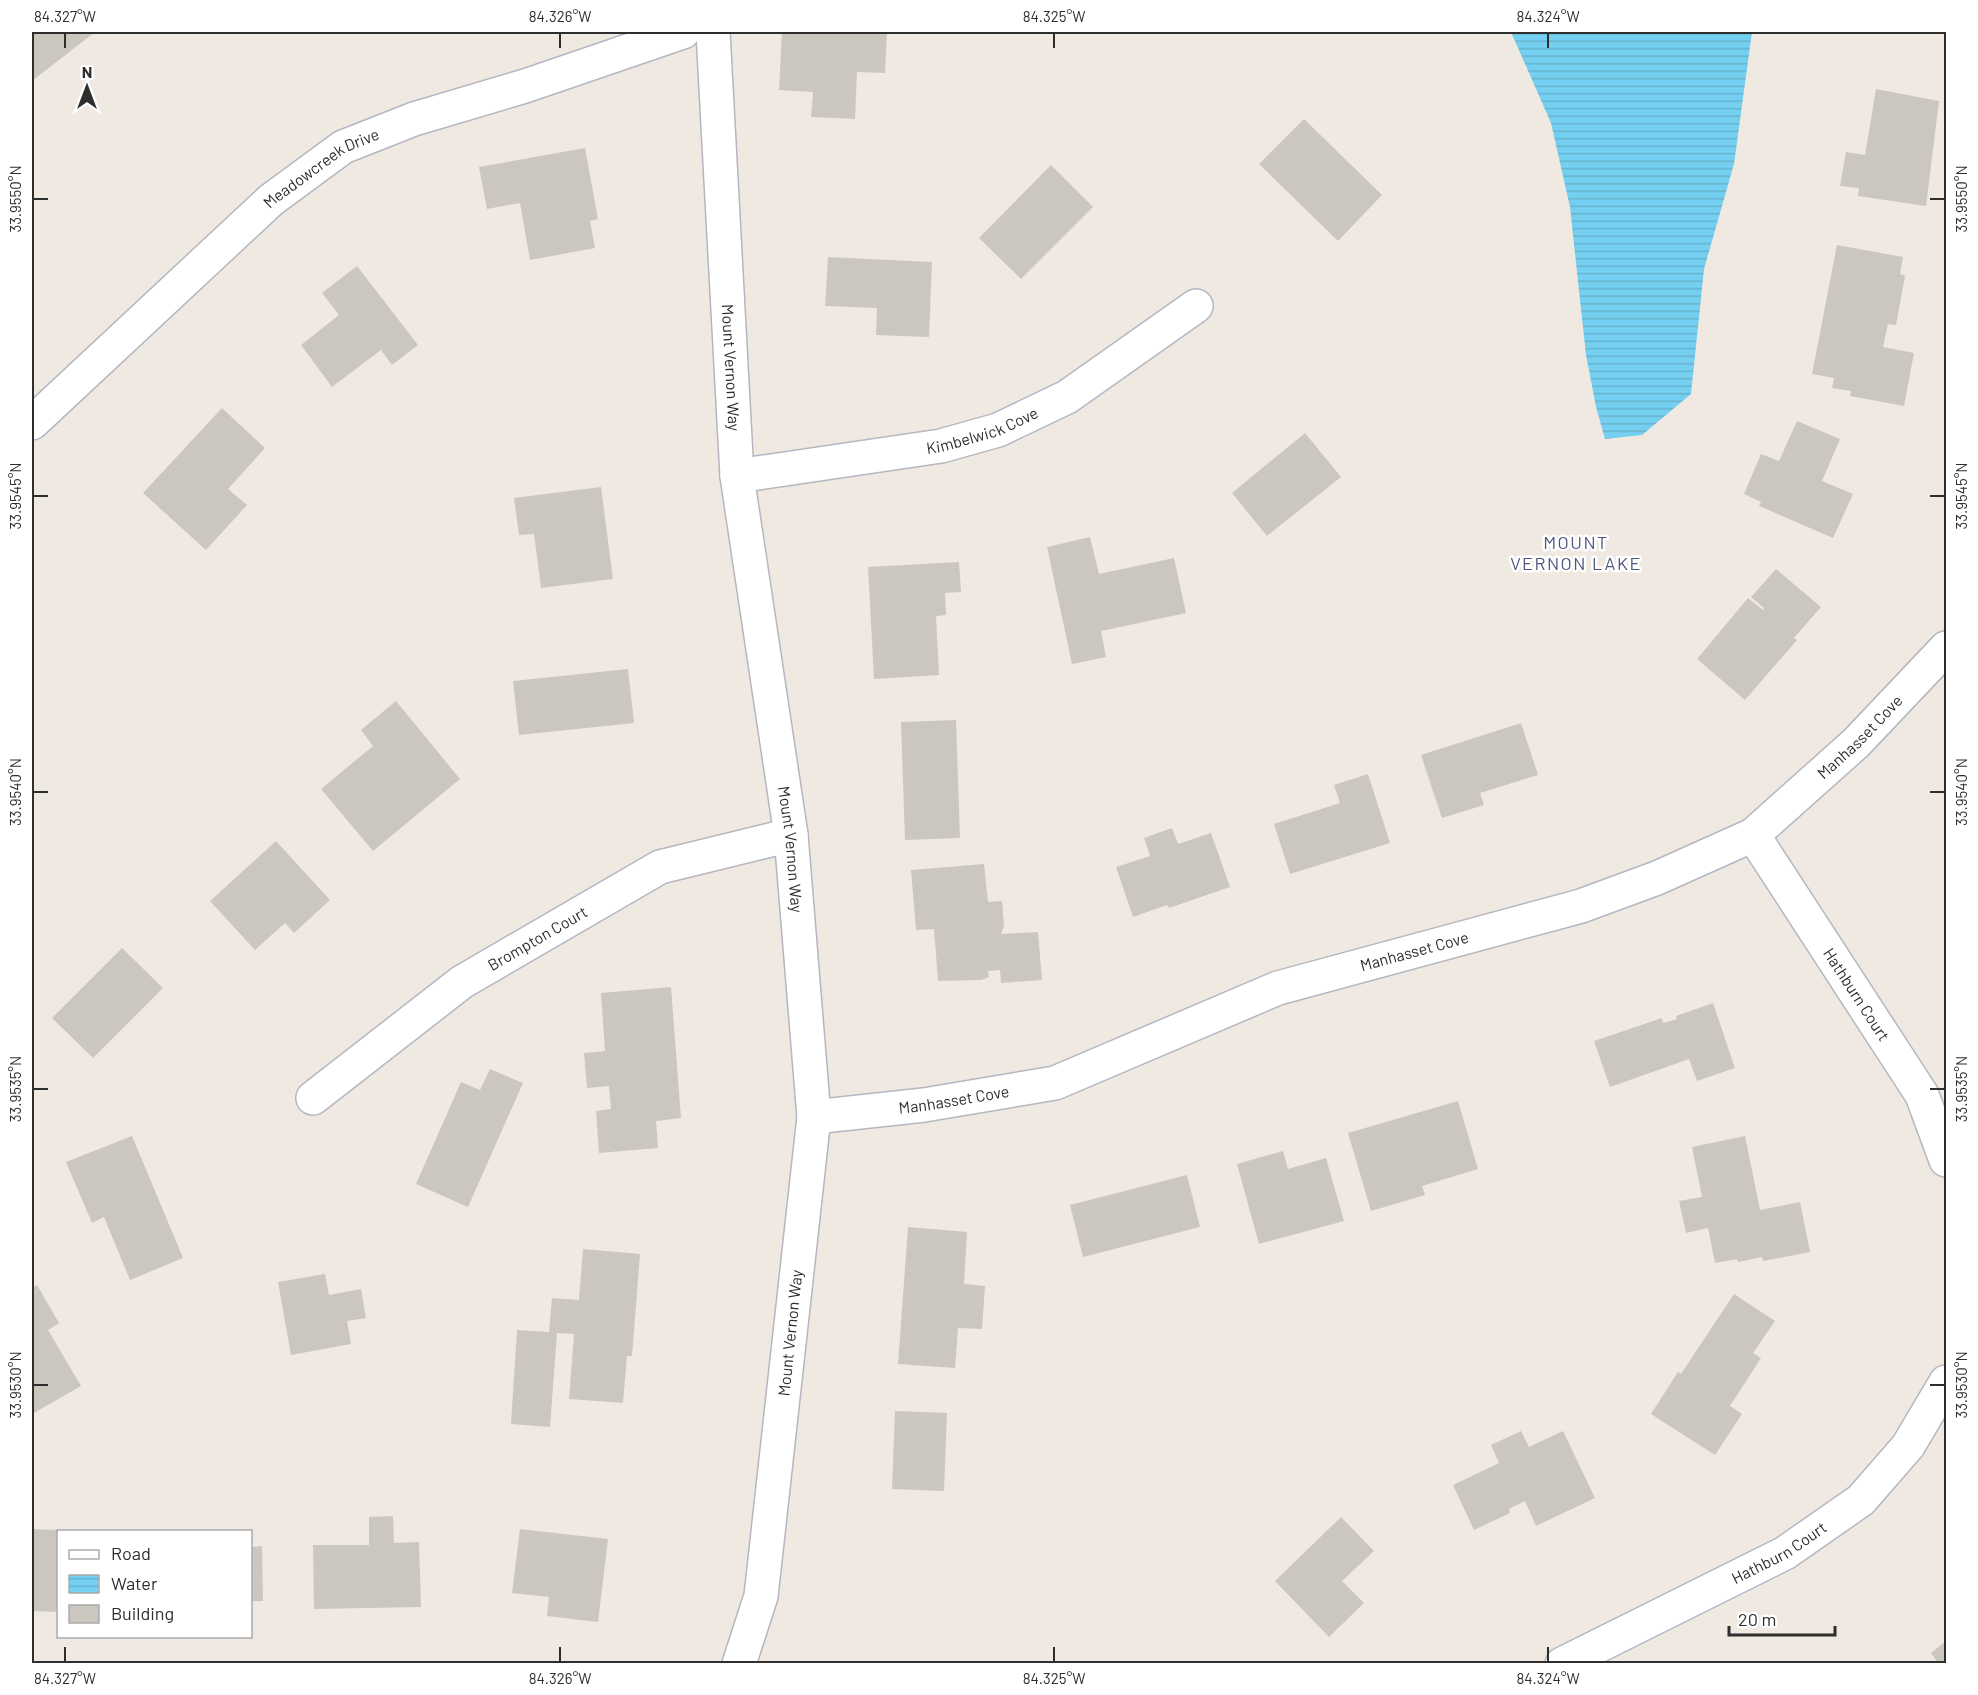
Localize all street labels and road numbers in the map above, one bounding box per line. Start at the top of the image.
street label: Meadowcreek Drive [259,124,382,211]
street label: Mount Vernon Way [719,303,745,432]
street label: Kimbelwick Cove [925,402,1041,457]
street label: Manhasset Cove [1813,691,1906,782]
street label: Mount Vernon Way [775,785,807,914]
street label: Brompton Court [484,902,590,974]
street label: Manhasset Cove [1358,927,1470,974]
street label: Hathburn Court [1820,944,1894,1044]
street label: Manhasset Cove [898,1081,1010,1117]
street label: Mount Vernon Way [773,1268,806,1397]
street label: Hathburn Court [1728,1517,1830,1587]

